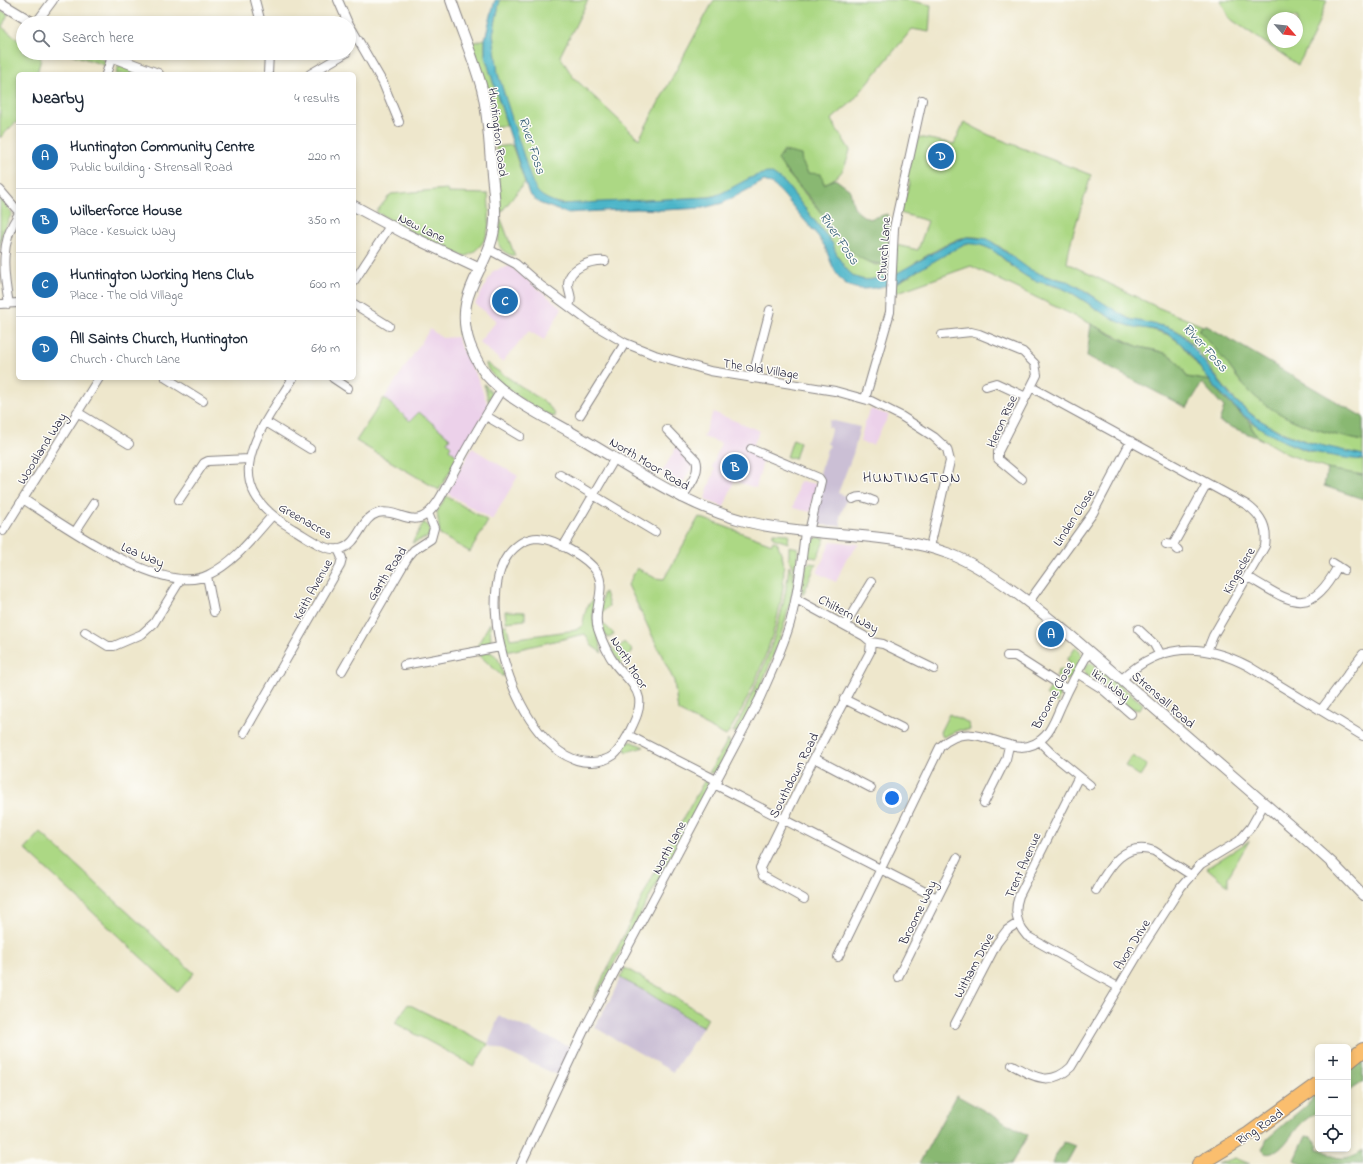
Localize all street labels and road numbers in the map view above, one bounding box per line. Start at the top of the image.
street label: Huntington Road [482,87,512,179]
street label: New Lane [395,209,448,248]
street label: Church Lane [873,216,896,282]
street label: The Old Village [722,354,800,386]
street label: Heron Rise [982,392,1023,451]
street label: Woodland Way [13,409,73,489]
street label: North Moor Road [606,433,693,496]
street label: Linden Close [1049,485,1100,550]
street label: Greenacres [275,498,336,545]
street label: Lea Way [117,538,167,574]
street label: Garth Road [363,542,412,605]
street label: Kingsclere [1218,544,1261,598]
street label: Keith Avenue [289,556,338,624]
street label: Chiltern Way [814,590,882,639]
street label: North Moor [605,633,653,694]
street label: Broome Close [1027,658,1079,734]
street label: Ikin Way [1086,664,1134,707]
street label: Strensall Road [1127,667,1199,734]
street label: Southdown Road [765,729,824,822]
street label: North Lane [647,818,691,878]
street label: Trent Avenue [1000,830,1046,902]
street label: Broome Way [894,877,943,950]
street label: Avon Drive [1109,916,1155,974]
street label: Witham Drive [949,930,999,1002]
street label: Ring Road [1232,1104,1288,1151]

